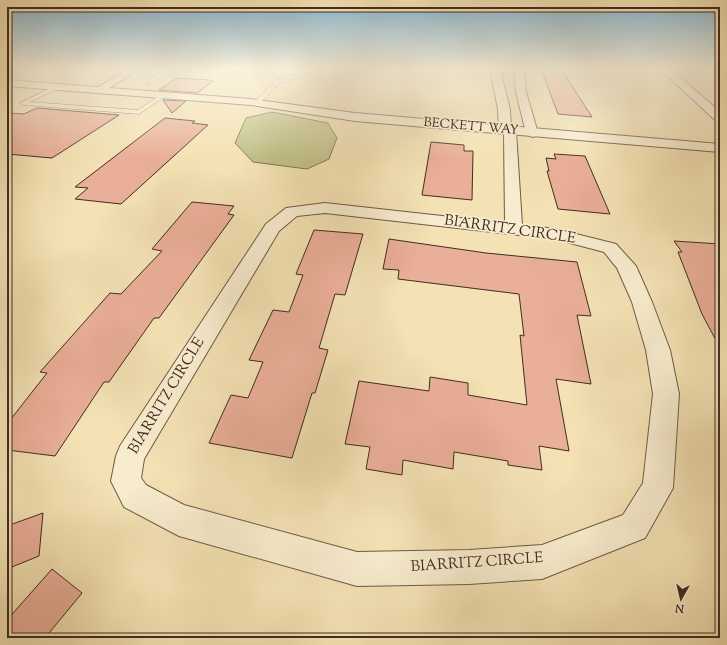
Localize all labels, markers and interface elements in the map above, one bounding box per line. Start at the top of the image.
street label: BECKETT WAY [423,114,519,140]
street label: BIARRITZ CIRCLE [443,210,577,250]
street label: BIARRITZ CIRCLE [124,334,210,458]
street label: BIARRITZ CIRCLE [410,548,544,578]
north arrow [661,579,701,619]
text: N [674,599,686,617]

